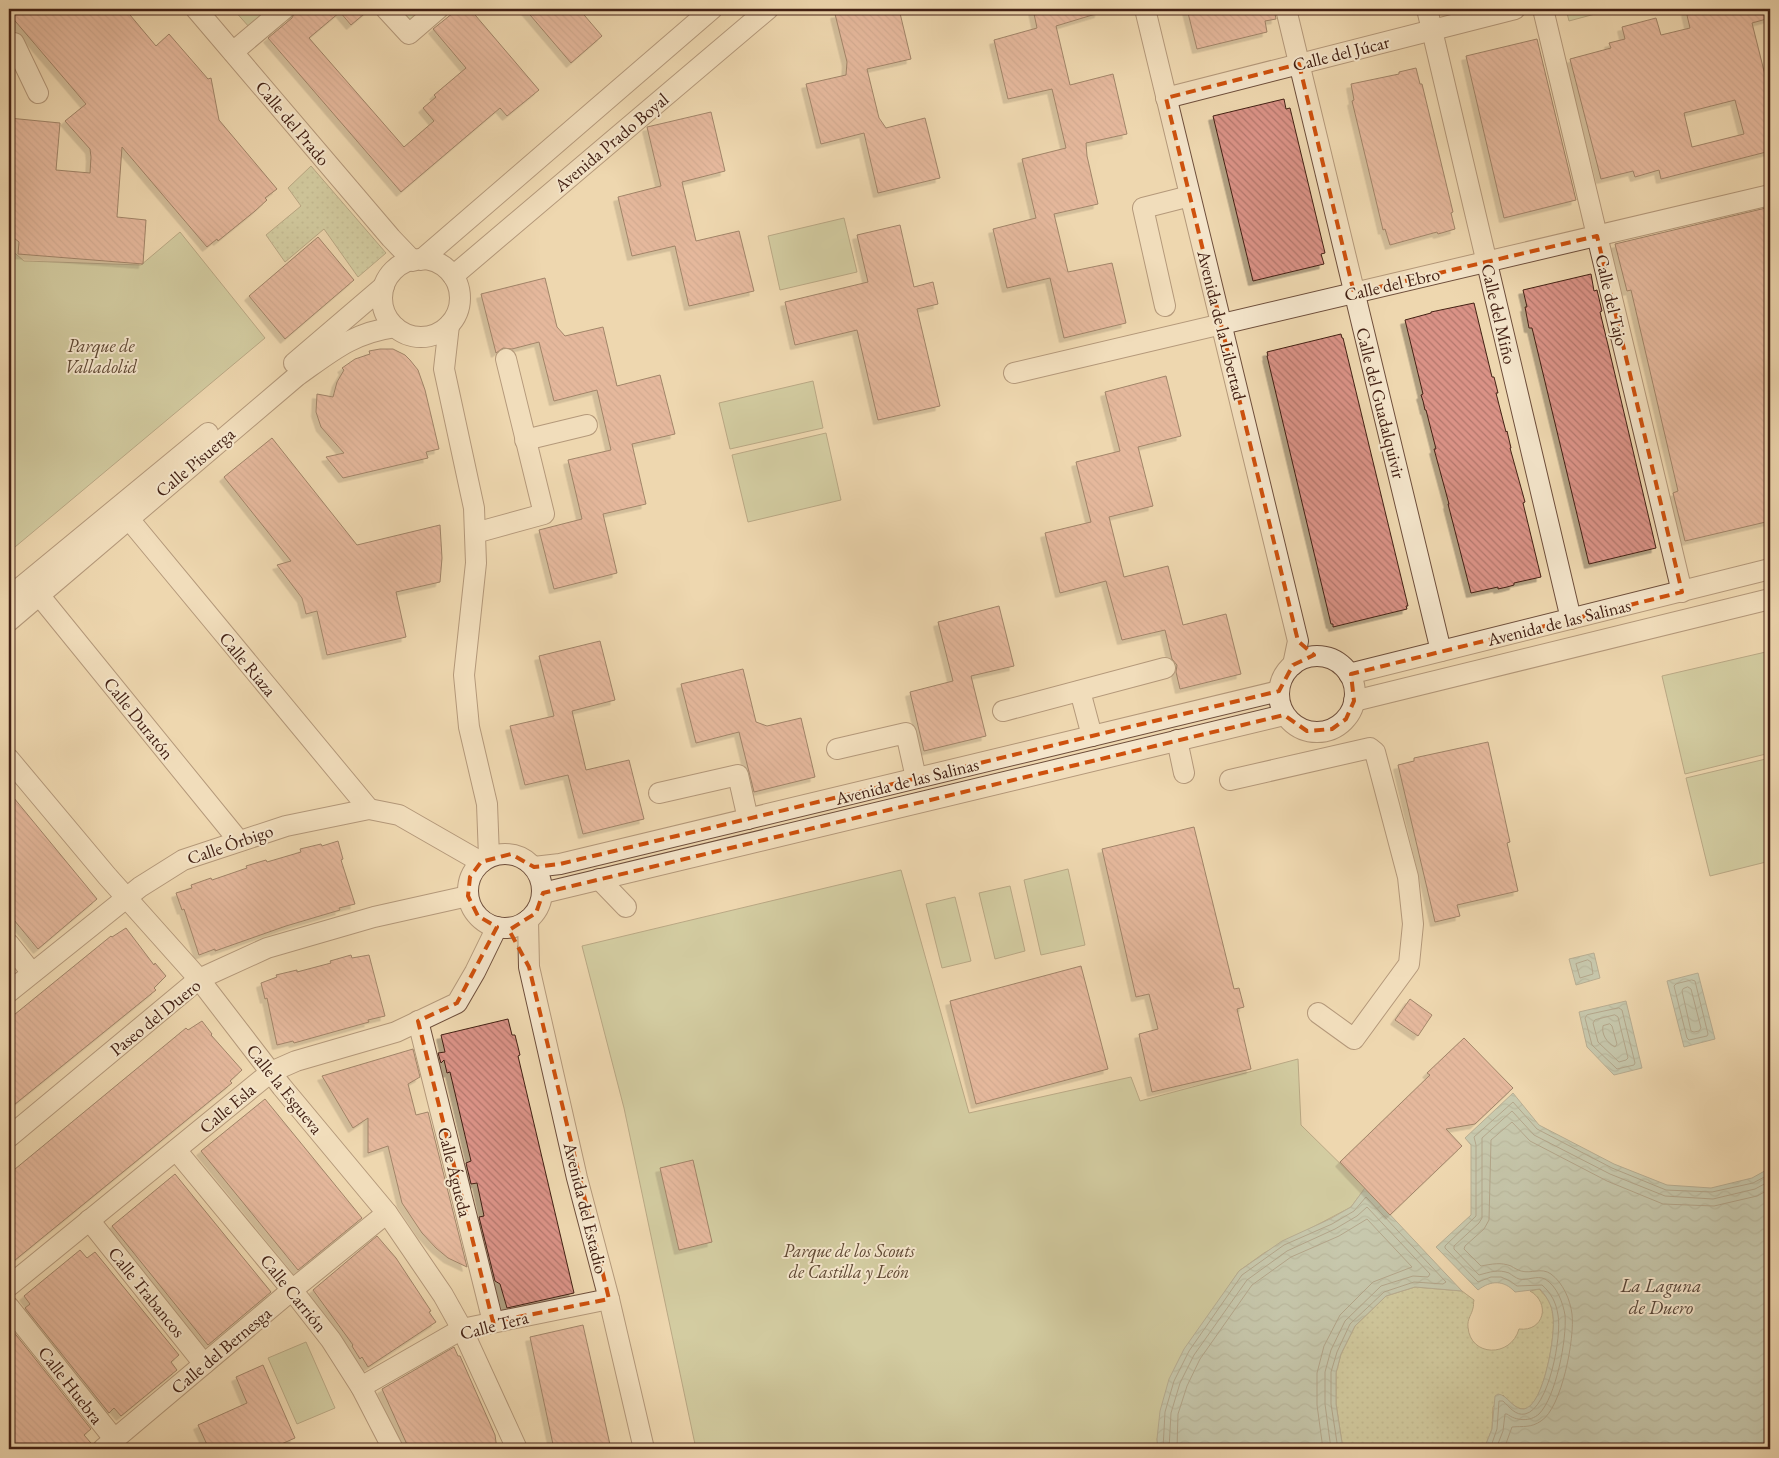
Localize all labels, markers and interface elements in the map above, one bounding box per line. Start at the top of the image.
street label: Calle del Júcar [1290,30,1392,76]
street label: Calle del Prado [251,76,335,170]
street label: Avenida Prado Boyal [548,87,673,197]
street label: Avenida de la Libertad [1192,247,1252,403]
street label: Calle del Tajo [1590,252,1634,348]
street label: Calle del Ebro [1342,262,1442,306]
street label: Calle del Miño [1476,262,1522,367]
street label: Calle del Guadalquivir [1351,325,1411,481]
park label: Parque de Valladolid [65,334,138,378]
street label: Calle Pisuerga [150,422,240,502]
street label: Avenida de las Salinas [1484,593,1633,651]
street label: Calle Riaza [214,627,282,702]
street label: Calle Duratón [99,672,180,764]
street label: Avenida de las Salinas [832,752,981,810]
street label: Calle Órbigo [184,819,276,869]
street label: Paseo del Duero [105,973,205,1061]
street label: Calle la Esgueva [242,1039,329,1139]
street label: Calle Esla [194,1077,261,1138]
street label: Calle Águeda [433,1125,477,1220]
street label: Avenida del Estadio [558,1139,613,1276]
park label: Parque de los Scouts de Castilla y León [783,1239,916,1284]
street label: Calle Trabancos [103,1242,191,1342]
street label: Calle Carrión [255,1249,333,1337]
water label: La Laguna de Duero [1619,1273,1702,1320]
street label: Calle del Bernesga [166,1301,277,1399]
street label: Calle Tera [457,1305,531,1345]
street label: Calle Huebra [33,1341,109,1429]

